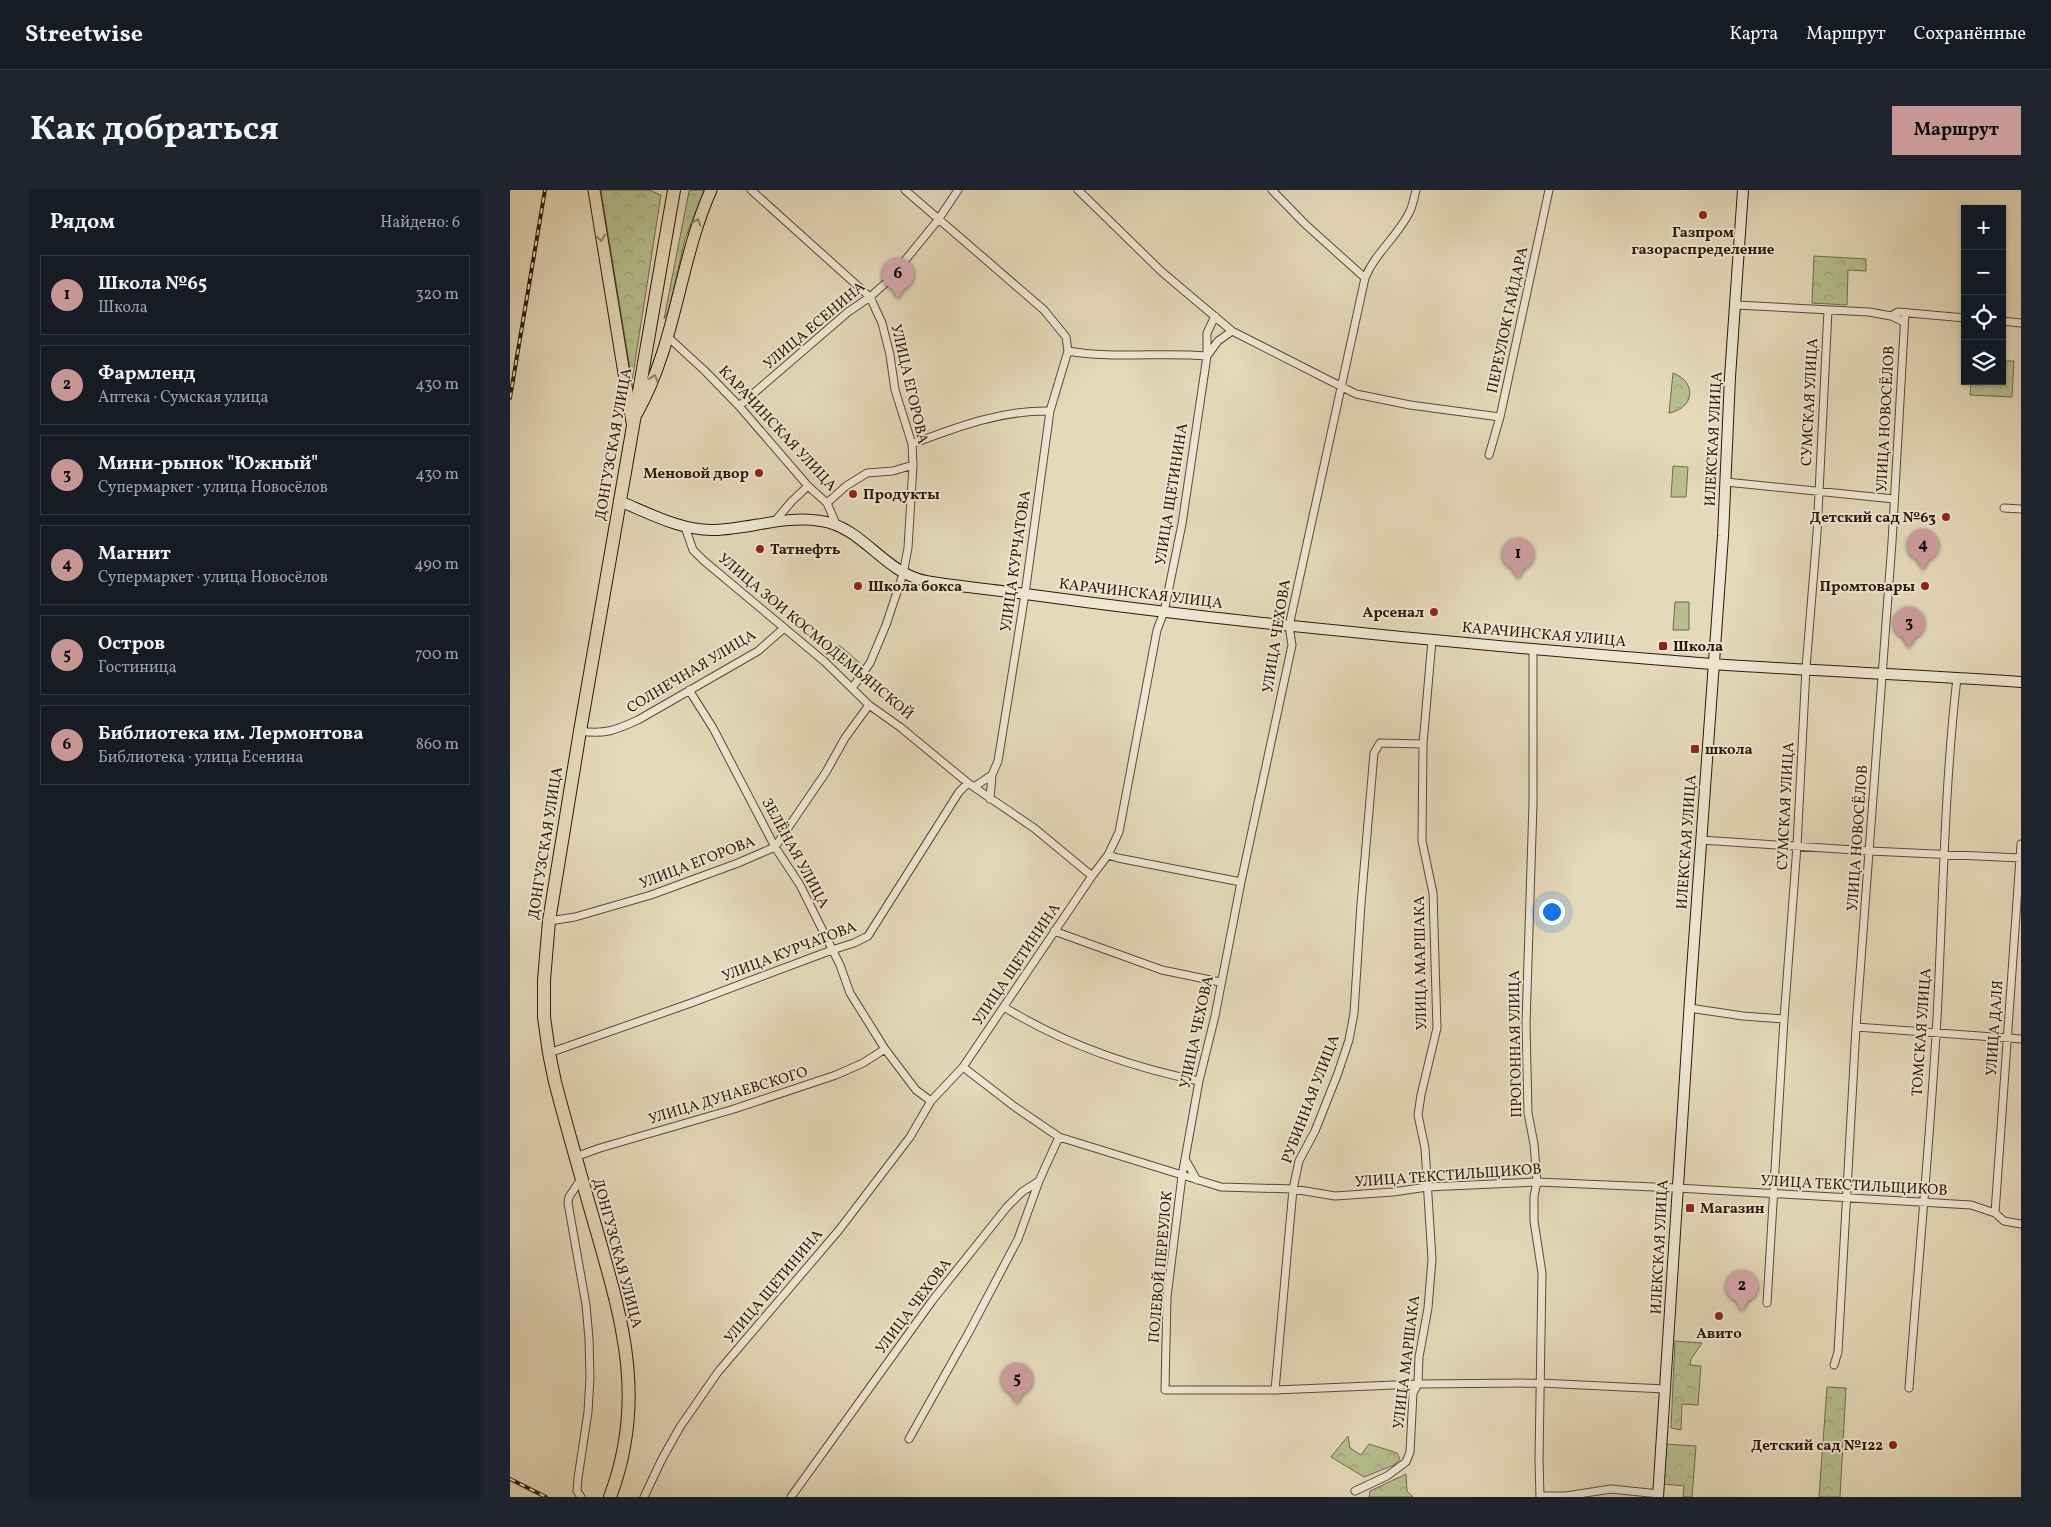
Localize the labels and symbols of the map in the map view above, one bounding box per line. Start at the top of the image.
marker: Газпром газораспределение [1697,209,1709,221]
one-way arrow [692,218,702,226]
place label: Газпром газораспределение [1632,223,1775,261]
one-way arrow [596,234,606,242]
street label: ПЕРЕУЛОК ГАЙДАРА [1483,245,1534,396]
pin: 6 [882,258,914,299]
street label: УЛИЦА ЕСЕНИНА [760,277,871,375]
street label: УЛИЦА ЕГОРОВА [885,322,933,447]
street label: СУМСКАЯ УЛИЦА [1797,337,1824,467]
street label: УЛИЦА НОВОСЁЛОВ [1872,345,1901,493]
street label: КАРАЧИНСКАЯ УЛИЦА [713,362,841,497]
street label: ДОНГУЗСКАЯ УЛИЦА [591,366,638,522]
street label: ИЛЕКСКАЯ УЛИЦА [1700,371,1729,507]
one-way arrow [648,374,658,383]
street label: УЛИЦА ЩЕТИНИНА [1151,421,1194,567]
place label: Меновой двор [643,464,749,485]
marker: Меновой двор [753,467,765,479]
place label: Продукты [863,485,940,506]
marker: Продукты [847,488,859,500]
street label: УЛИЦА КУРЧАТОВА [996,489,1037,633]
place label: Детский сад №63 [1810,508,1936,529]
marker: Детский сад №63 [1940,511,1952,523]
pin: 4 [1907,529,1939,570]
pin: 1 [1502,538,1534,579]
place label: Татнефть [770,540,841,561]
marker: Татнефть [754,543,766,555]
street label: УЛИЦА ЗОИ КОСМОДЕМЬЯНСКОЙ [713,549,917,725]
street label: КАРАЧИНСКАЯ УЛИЦА [1058,574,1224,615]
place label: Школа бокса [868,577,962,598]
street label: УЛИЦА ЧЕХОВА [1258,577,1297,695]
place label: Промтовары [1819,577,1915,598]
marker: Школа бокса [852,580,864,592]
marker: Промтовары [1919,580,1931,592]
place label: Арсенал [1363,603,1424,624]
marker: Арсенал [1428,606,1440,618]
pin: 3 [1893,607,1925,648]
street label: КАРАЧИНСКАЯ УЛИЦА [1461,618,1627,653]
street label: СОЛНЕЧНАЯ УЛИЦА [623,625,761,719]
place label: Школа [1673,637,1723,658]
marker: Школа [1657,640,1669,652]
place label: школа [1705,740,1753,761]
street label: СУМСКАЯ УЛИЦА [1773,741,1800,871]
marker: школа [1689,743,1701,755]
street label: УЛИЦА НОВОСЁЛОВ [1843,764,1874,912]
street label: ДОНГУЗСКАЯ УЛИЦА [524,765,569,921]
street label: ИЛЕКСКАЯ УЛИЦА [1672,773,1703,910]
street label: ЗЕЛЁНАЯ УЛИЦА [756,795,834,913]
street label: УЛИЦА ЕГОРОВА [637,832,759,895]
street label: УЛИЦА МАРШАКА [1410,895,1433,1030]
street label: УЛИЦА ЩЕТИНИНА [968,899,1066,1030]
your location [1539,899,1565,925]
street label: УЛИЦА КУРЧАТОВА [719,917,860,988]
street label: ТОМСКАЯ УЛИЦА [1908,967,1937,1097]
street label: ПРОГОННАЯ УЛИЦА [1505,969,1528,1118]
street label: УЛИЦА ЧЕХОВА [1175,974,1220,1091]
street label: УЛИЦА ДАЛЯ [1982,979,2009,1077]
street label: РУБИННАЯ УЛИЦА [1277,1032,1346,1167]
street label: УЛИЦА ДУНАЕВСКОГО [646,1062,811,1131]
street label: УЛИЦА ТЕКСТИЛЬЩИКОВ [1354,1159,1542,1194]
street label: УЛИЦА ТЕКСТИЛЬЩИКОВ [1760,1171,1948,1202]
street label: ДОНГУЗСКАЯ УЛИЦА [586,1176,647,1331]
street label: ИЛЕКСКАЯ УЛИЦА [1646,1179,1675,1315]
street label: ПОЛЕВОЙ ПЕРЕУЛОК [1144,1190,1179,1344]
place label: Магазин [1700,1199,1765,1220]
marker: Магазин [1684,1202,1696,1214]
street label: УЛИЦА ЩЕТИНИНА [720,1225,829,1349]
street label: УЛИЦА ЧЕХОВА [871,1254,957,1359]
pin: 2 [1726,1270,1758,1311]
street label: УЛИЦА МАРШАКА [1389,1294,1426,1430]
marker: Авито [1713,1310,1725,1322]
place label: Авито [1696,1324,1742,1345]
pin: 5 [1001,1363,1033,1404]
place label: Детский сад №122 [1751,1436,1883,1457]
marker: Детский сад №122 [1887,1439,1899,1451]

